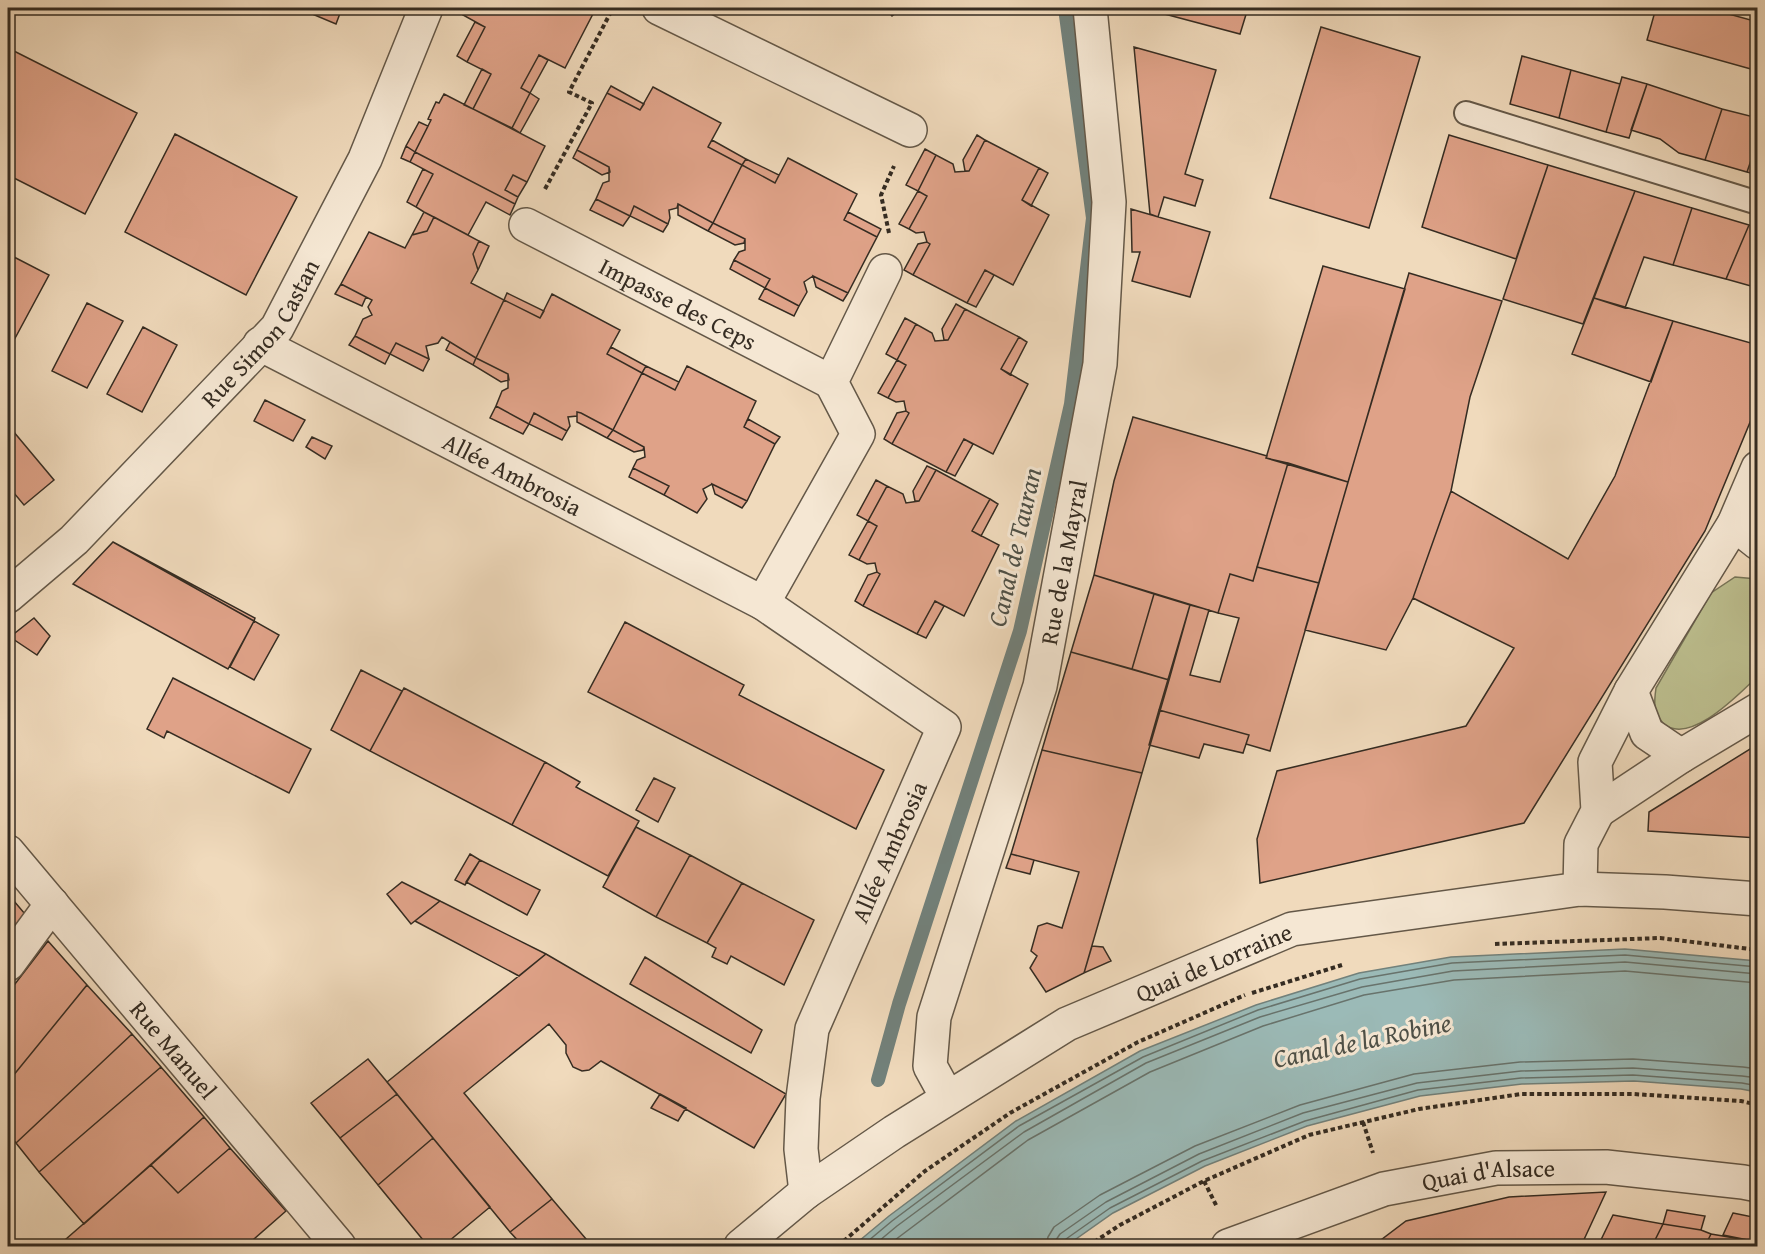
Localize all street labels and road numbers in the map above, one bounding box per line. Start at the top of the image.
street label: Impasse des Ceps [593,248,763,358]
street label: Rue Simon Castan [192,252,328,415]
street label: Allée Ambrosia [437,424,589,525]
street label: Rue de la Mayral [1031,477,1096,647]
street label: Allée Ambrosia [842,775,936,928]
street label: Quai de Lorraine [1130,914,1297,1011]
street label: Rue Manuel [122,993,226,1107]
street label: Quai d'Alsace [1419,1150,1555,1199]

